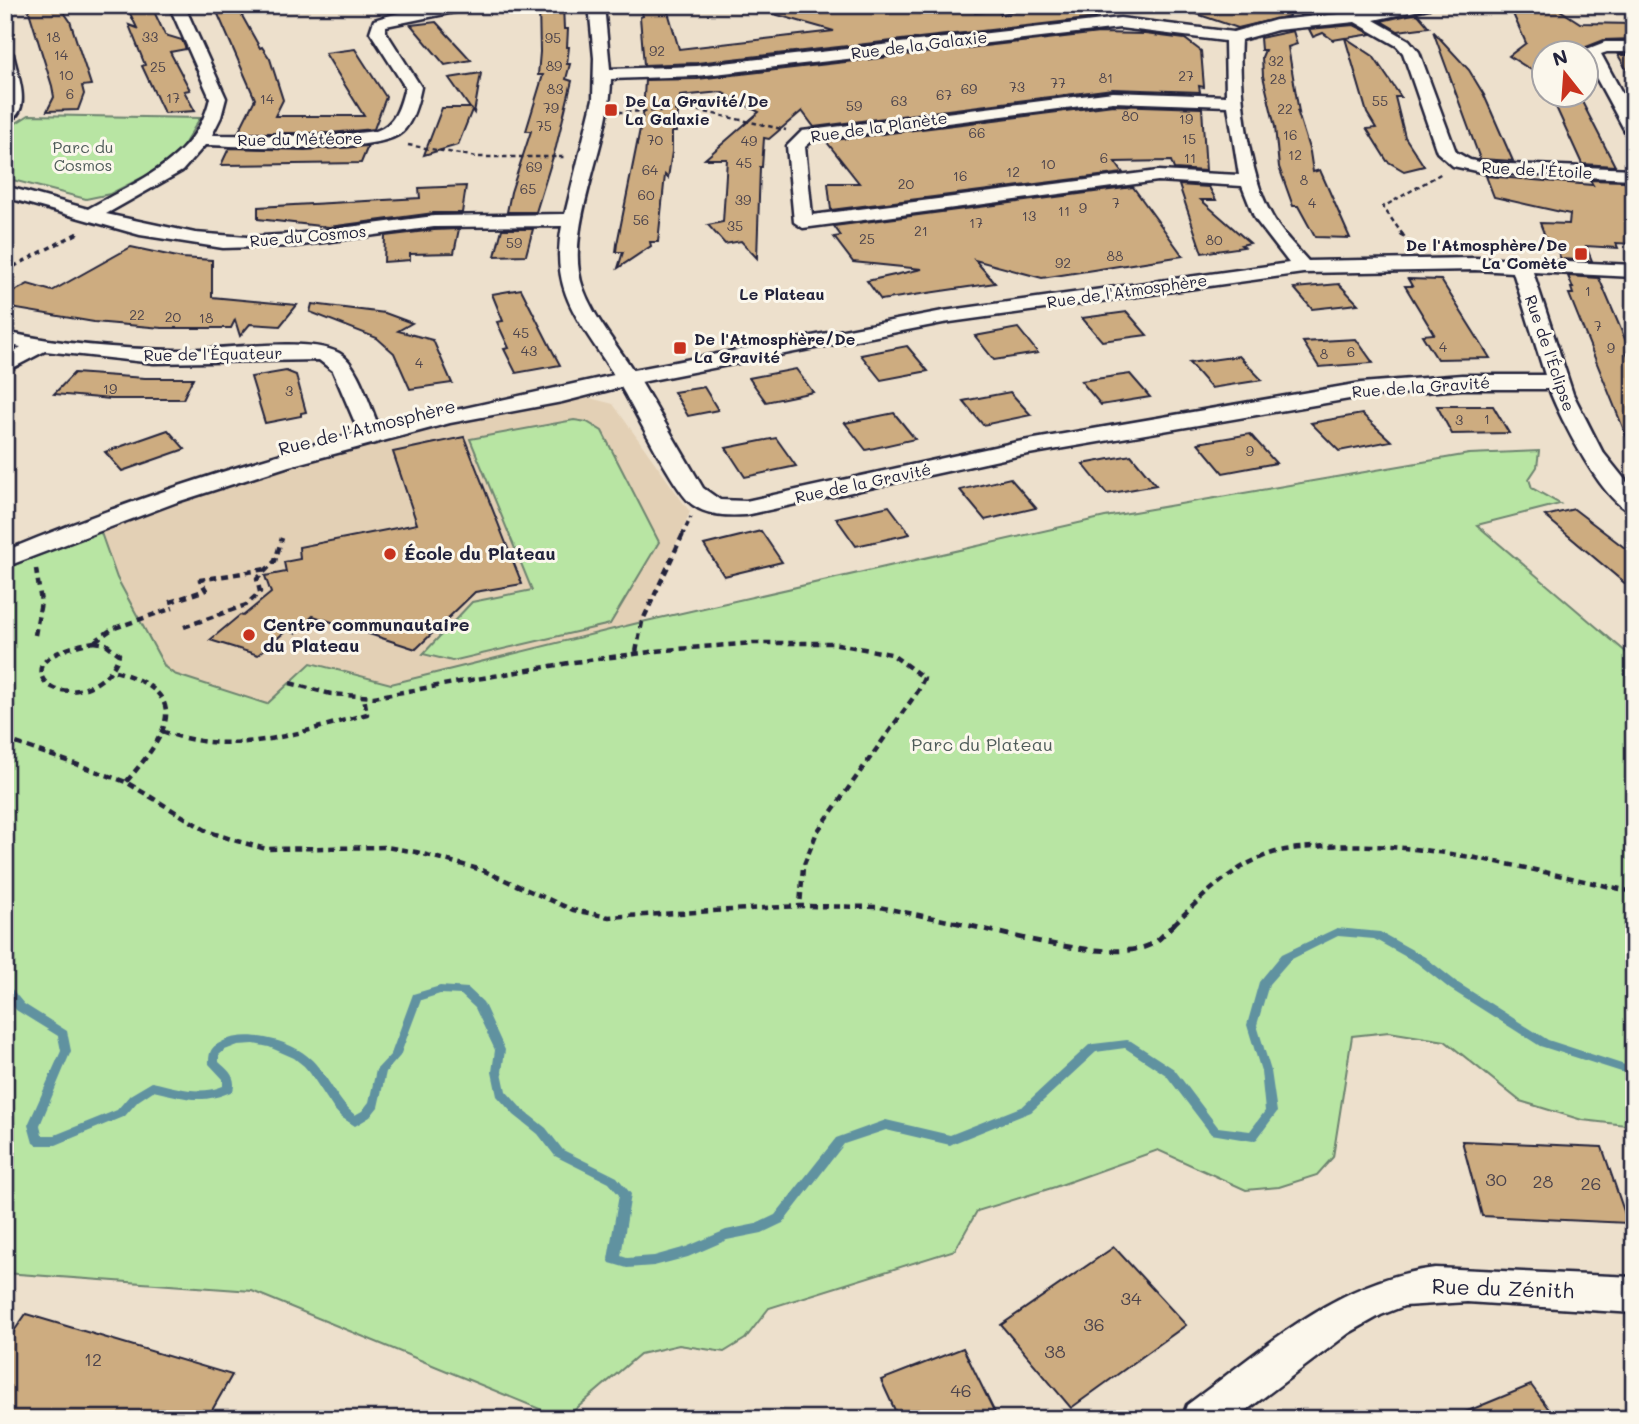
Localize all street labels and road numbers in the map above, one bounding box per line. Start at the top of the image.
street label: Rue de la Galaxie [850,26,988,63]
street label: Rue de la Planète [809,107,949,146]
street label: Rue du Météore [237,127,363,150]
street label: Rue de l'Étoile [1481,156,1593,183]
street label: Rue du Cosmos [249,220,367,251]
street label: Rue de l'Atmosphère [1045,269,1208,312]
street label: Rue de l'Éclipse [1521,292,1580,414]
street label: Rue de l'Équateur [144,342,282,365]
street label: Rue de la Gravité [1351,371,1491,402]
street label: Rue de l'Atmosphère [276,393,458,461]
street label: Rue de la Gravité [793,458,933,507]
street label: Rue du Zénith [1431,1272,1575,1303]

